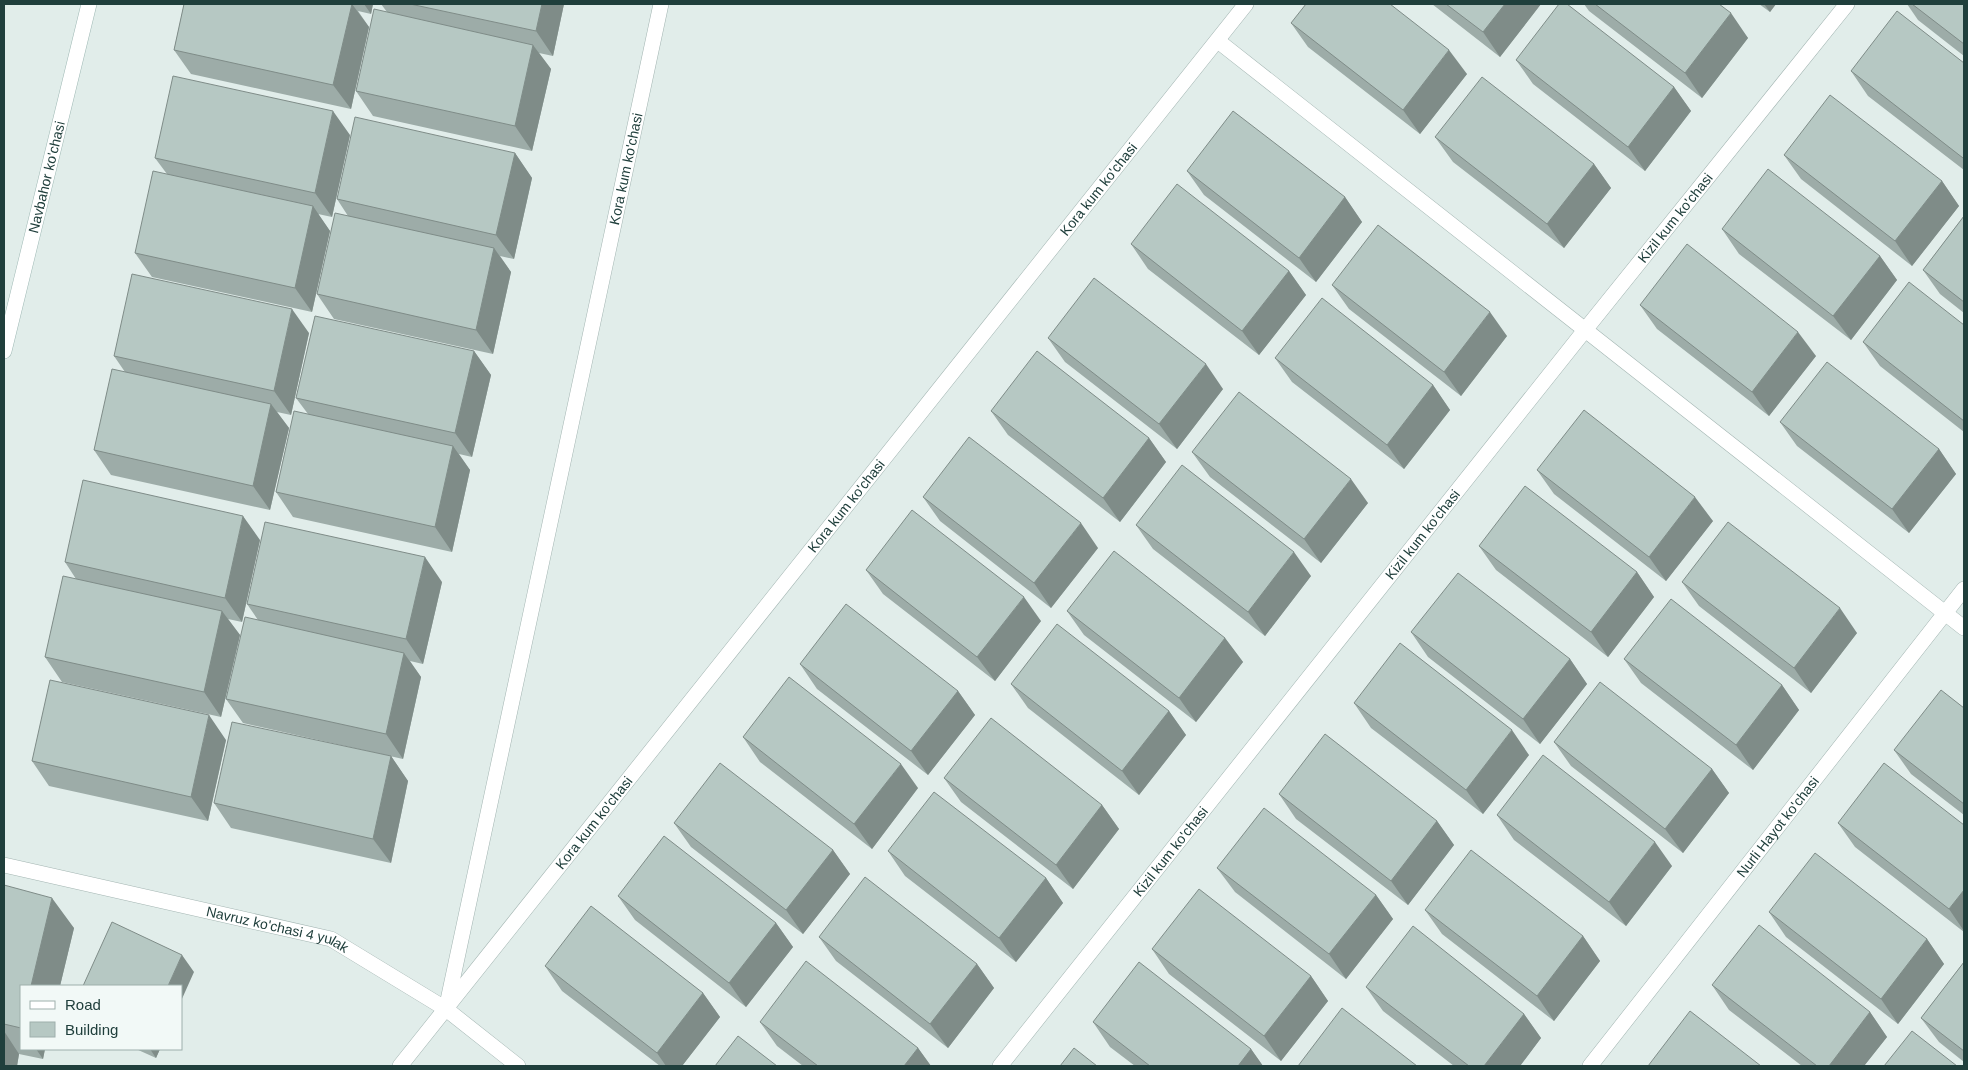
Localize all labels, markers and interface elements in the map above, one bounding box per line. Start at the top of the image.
street label: Kora kum ko'chasi [606,111,645,226]
street label: Navbahor ko'chasi [25,119,68,235]
street label: Kora kum ko'chasi [1057,140,1140,239]
street label: Kizil kum ko'chasi [1634,170,1716,266]
street label: Kora kum ko'chasi [804,456,888,556]
street label: Kizil kum ko'chasi [1382,486,1463,583]
street label: Kora kum ko'chasi [552,773,636,872]
street label: Nurli Hayot ko'chasi [1733,773,1822,880]
street label: Kizil kum ko'chasi [1130,803,1211,900]
street label: Navruz ko'chasi 4 yulak [205,903,352,956]
legend [20,985,182,1050]
text: Road [65,996,101,1013]
text: Building [65,1021,118,1038]

